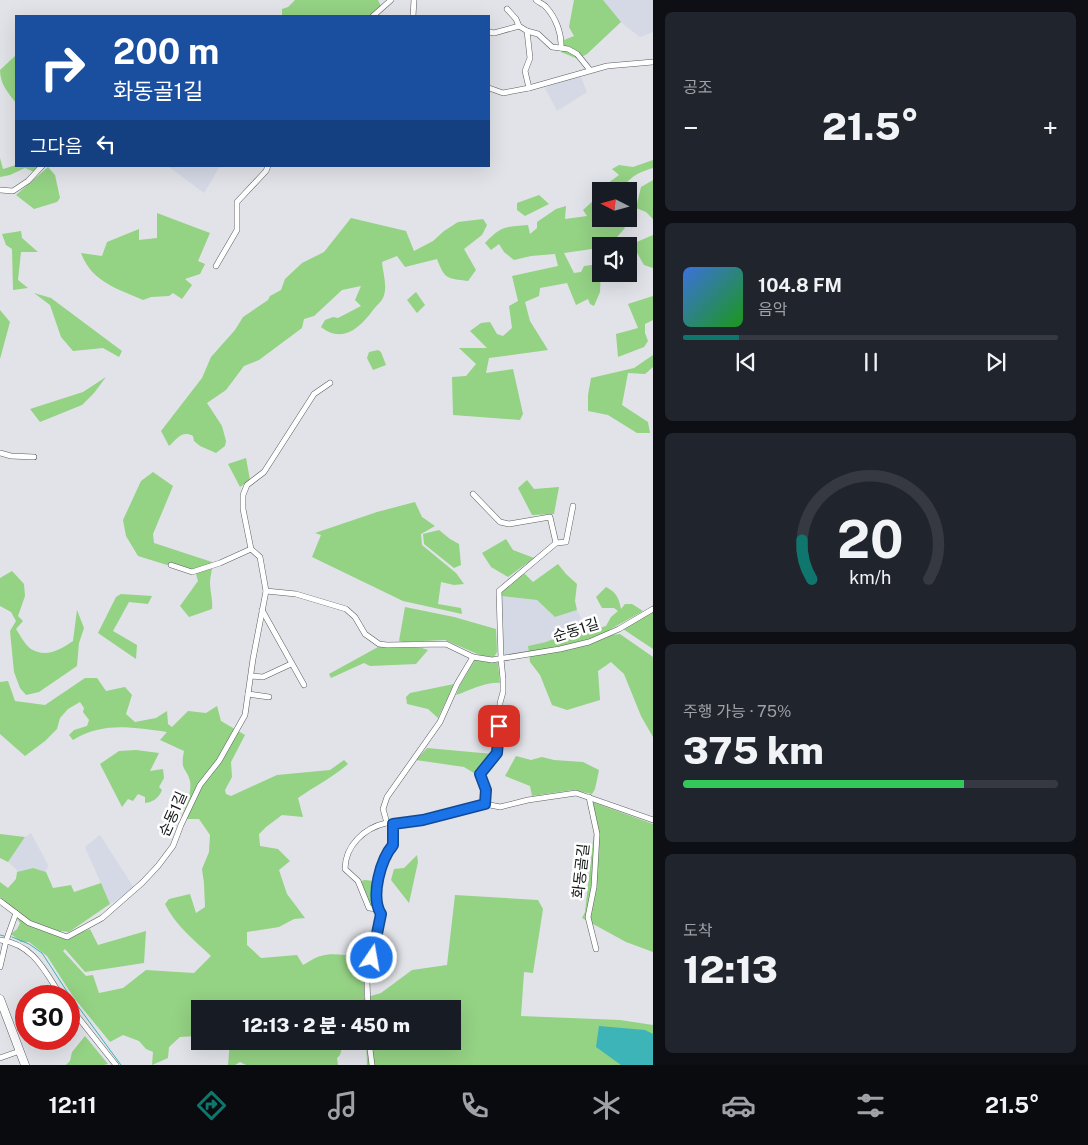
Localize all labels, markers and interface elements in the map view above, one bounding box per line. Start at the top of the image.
text: 200 m [113,31,219,72]
icon: right [30,35,95,100]
text: 화동골1길 [113,78,203,104]
text: 공조 [683,78,712,97]
text: 21.5° [822,104,919,149]
text: − [683,111,699,144]
text: + [1042,111,1058,144]
icon: left [92,130,120,158]
text: 그다음 [30,135,82,157]
north arrow [592,182,638,228]
map controls [592,182,637,282]
button: sound [592,237,637,282]
text: 104.8 FM [758,274,842,296]
text: 음악 [758,300,787,319]
icon: previous [732,348,760,376]
icon: pause [857,348,885,376]
icon: next [982,348,1010,376]
text: 20 [837,509,904,570]
text: km/h [849,567,892,588]
street label: 순동1길 [551,614,601,645]
text: 주행 가능 · 75% [683,702,791,721]
pin [478,705,520,747]
icon: arrive [485,712,513,740]
text: 375 km [683,728,824,773]
street label: 순동1길 [155,789,190,839]
street label: 화동골길 [569,843,592,899]
text: 도착 [683,921,712,940]
position arrow [345,931,397,983]
text: 12:13 [683,947,778,992]
speed limit sign: 30 [15,985,80,1050]
text: 12:13 · 2 분 · 450 m [242,1014,410,1036]
icon: directions [194,1088,229,1123]
icon: music [325,1088,360,1123]
icon: phone [457,1088,492,1123]
icon: climate [589,1088,624,1123]
icon: car [721,1088,756,1123]
icon: filters [853,1088,888,1123]
text: 12:11 [48,1092,97,1118]
text: 21.5° [985,1092,1040,1118]

